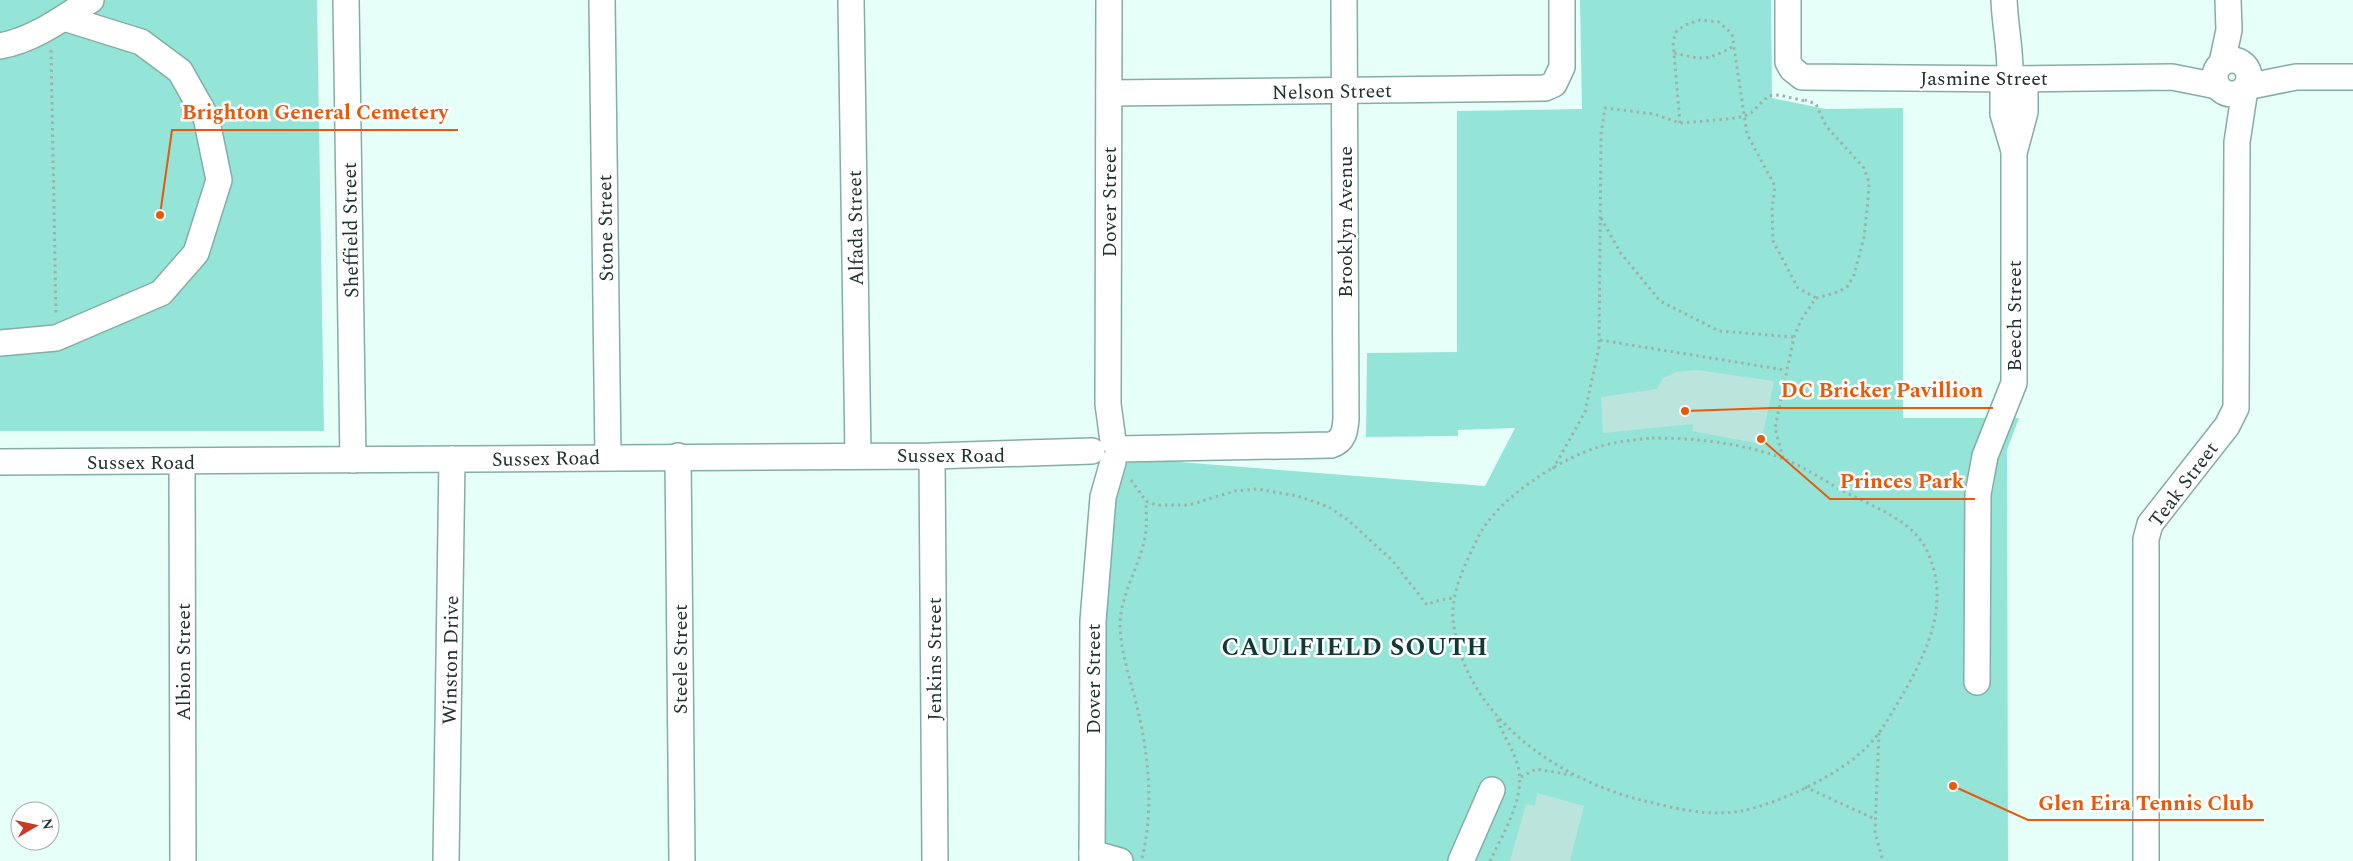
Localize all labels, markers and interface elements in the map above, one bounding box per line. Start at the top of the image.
street label: Jasmine Street [1920,64,2048,94]
street label: Nelson Street [1272,76,1392,108]
callout: Brighton General Cemetery [172,94,458,130]
text: Brighton General Cemetery [182,97,449,129]
street label: Brooklyn Avenue [1331,146,1361,298]
street label: Dover Street [1095,147,1125,258]
street label: Sheffield Street [335,162,367,298]
street label: Alfada Street [840,170,872,286]
street label: Stone Street [590,174,622,282]
street label: Beech Street [2000,260,2030,372]
callout: DC Bricker Pavillion [1771,372,1993,408]
text: DC Bricker Pavillion [1781,375,1983,407]
street label: Teak Street [2142,435,2226,534]
street label: Sussex Road [897,441,1005,471]
street label: Sussex Road [492,443,600,475]
street label: Sussex Road [87,448,195,478]
callout: Princes Park [1830,463,1975,499]
text: Princes Park [1840,466,1965,498]
street label: Winston Drive [435,595,467,725]
street label: Jenkins Street [920,597,950,721]
street label: Albion Street [169,603,199,721]
street label: Steele Street [666,604,696,714]
street label: Dover Street [1079,624,1109,735]
district label: CAULFIELD SOUTH [1221,629,1489,667]
callout: Glen Eira Tennis Club [2028,784,2264,820]
text: Glen Eira Tennis Club [2038,788,2254,820]
north arrow [10,801,60,851]
text: N [36,817,59,831]

